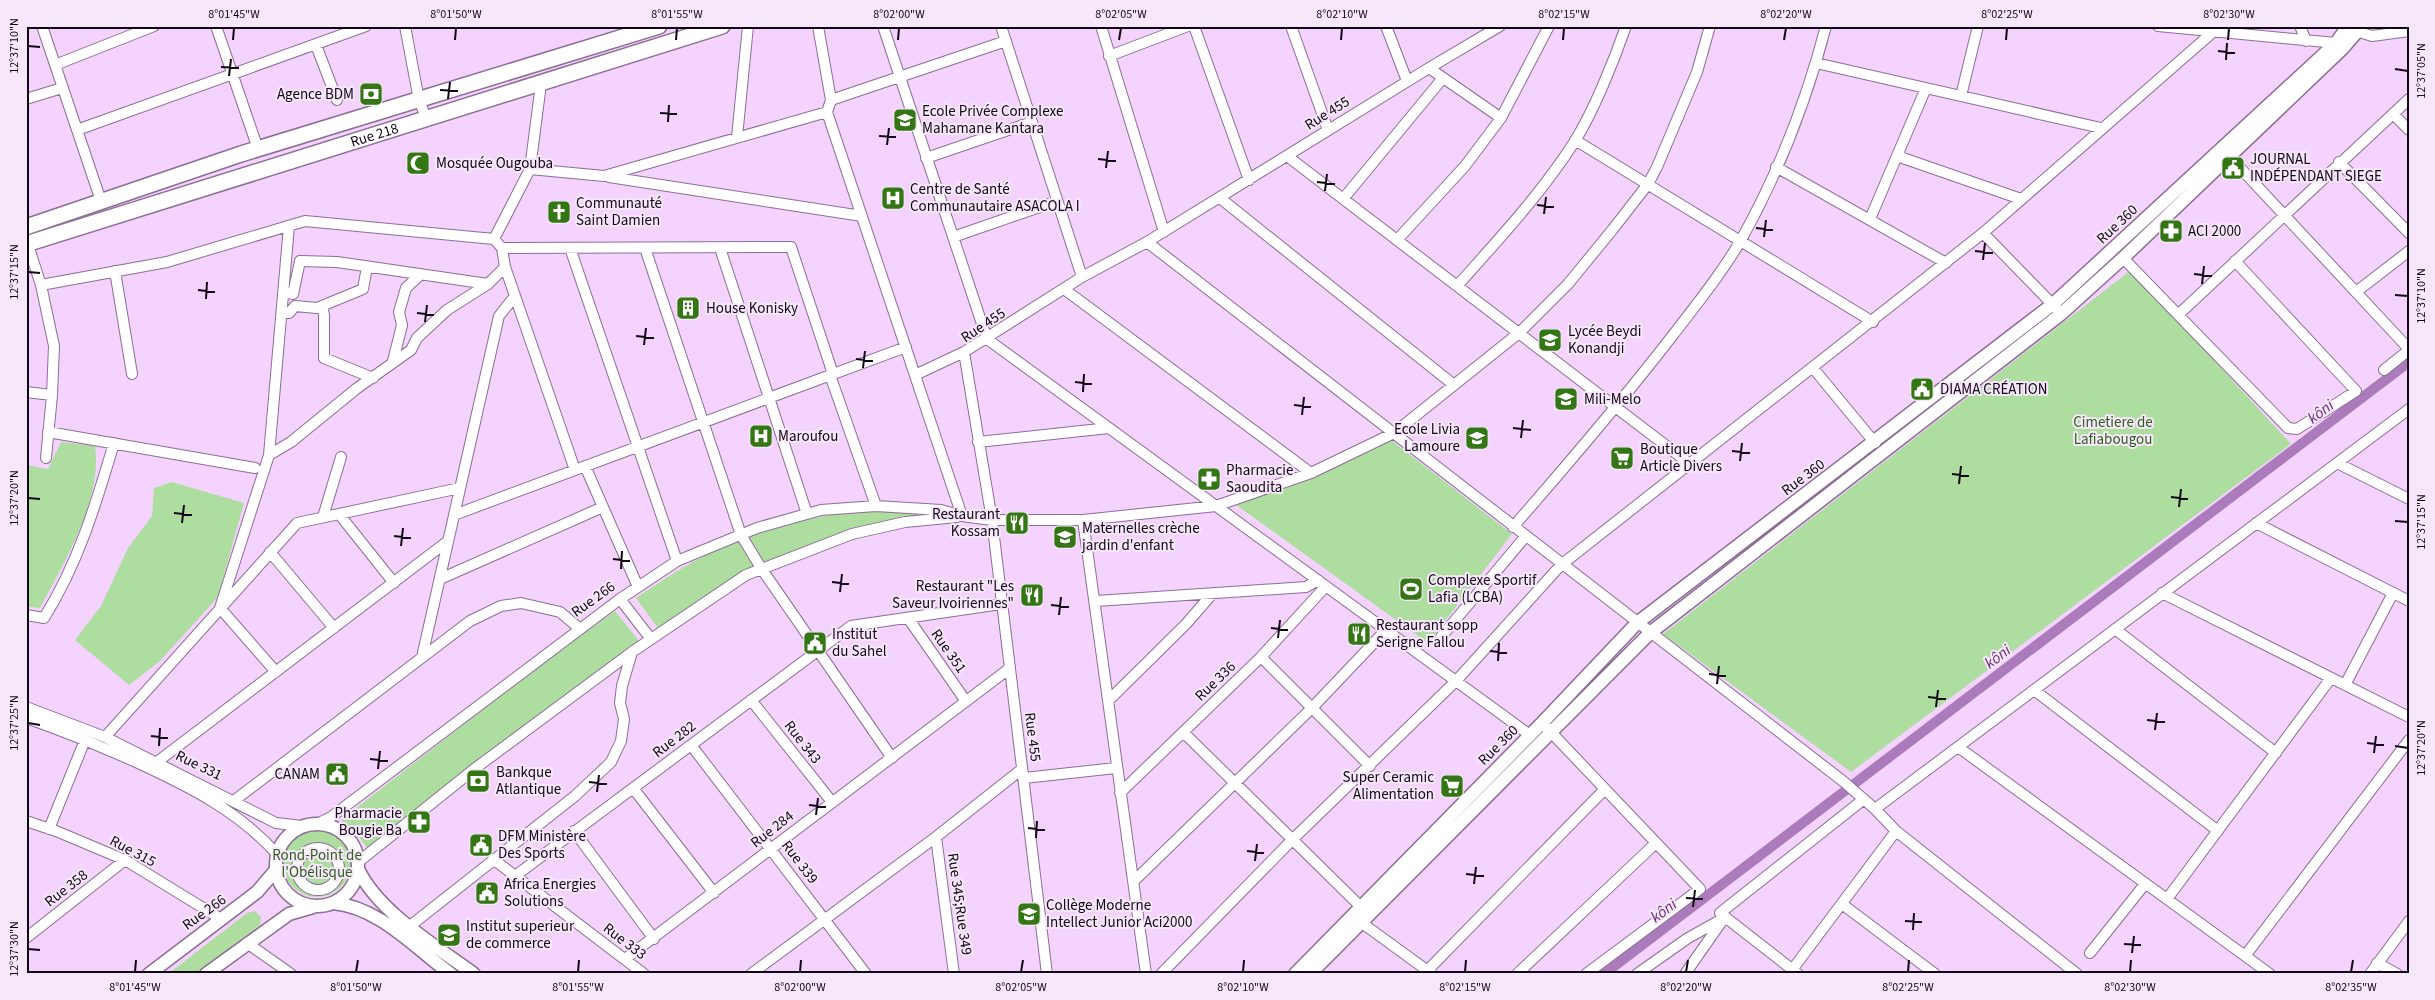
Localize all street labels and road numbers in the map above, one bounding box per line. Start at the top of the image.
street label: Rue 455 [1301,91,1354,135]
street label: Rue 218 [348,118,401,153]
street label: Rue 360 [2092,200,2143,249]
street label: Rue 455 [957,303,1010,348]
street label: Rue 360 [1777,454,1829,501]
street label: Rue 266 [567,576,619,622]
street label: Rue 351 [926,625,971,678]
street label: Rue 336 [1190,657,1240,706]
street label: Rue 455 [1019,711,1046,763]
street label: Rue 282 [648,716,700,763]
street label: Rue 343 [779,716,826,768]
street label: Rue 360 [1473,720,1523,770]
street label: Rue 331 [172,745,226,786]
street label: Rue 284 [746,806,799,853]
street label: Rue 315 [106,831,160,872]
street label: Rue 339 [776,836,823,888]
street label: Rue 345;Rue 349 [942,852,977,956]
street label: Rue 358 [40,865,92,912]
street label: Rue 266 [178,889,230,935]
street label: Rue 333 [599,918,651,965]

